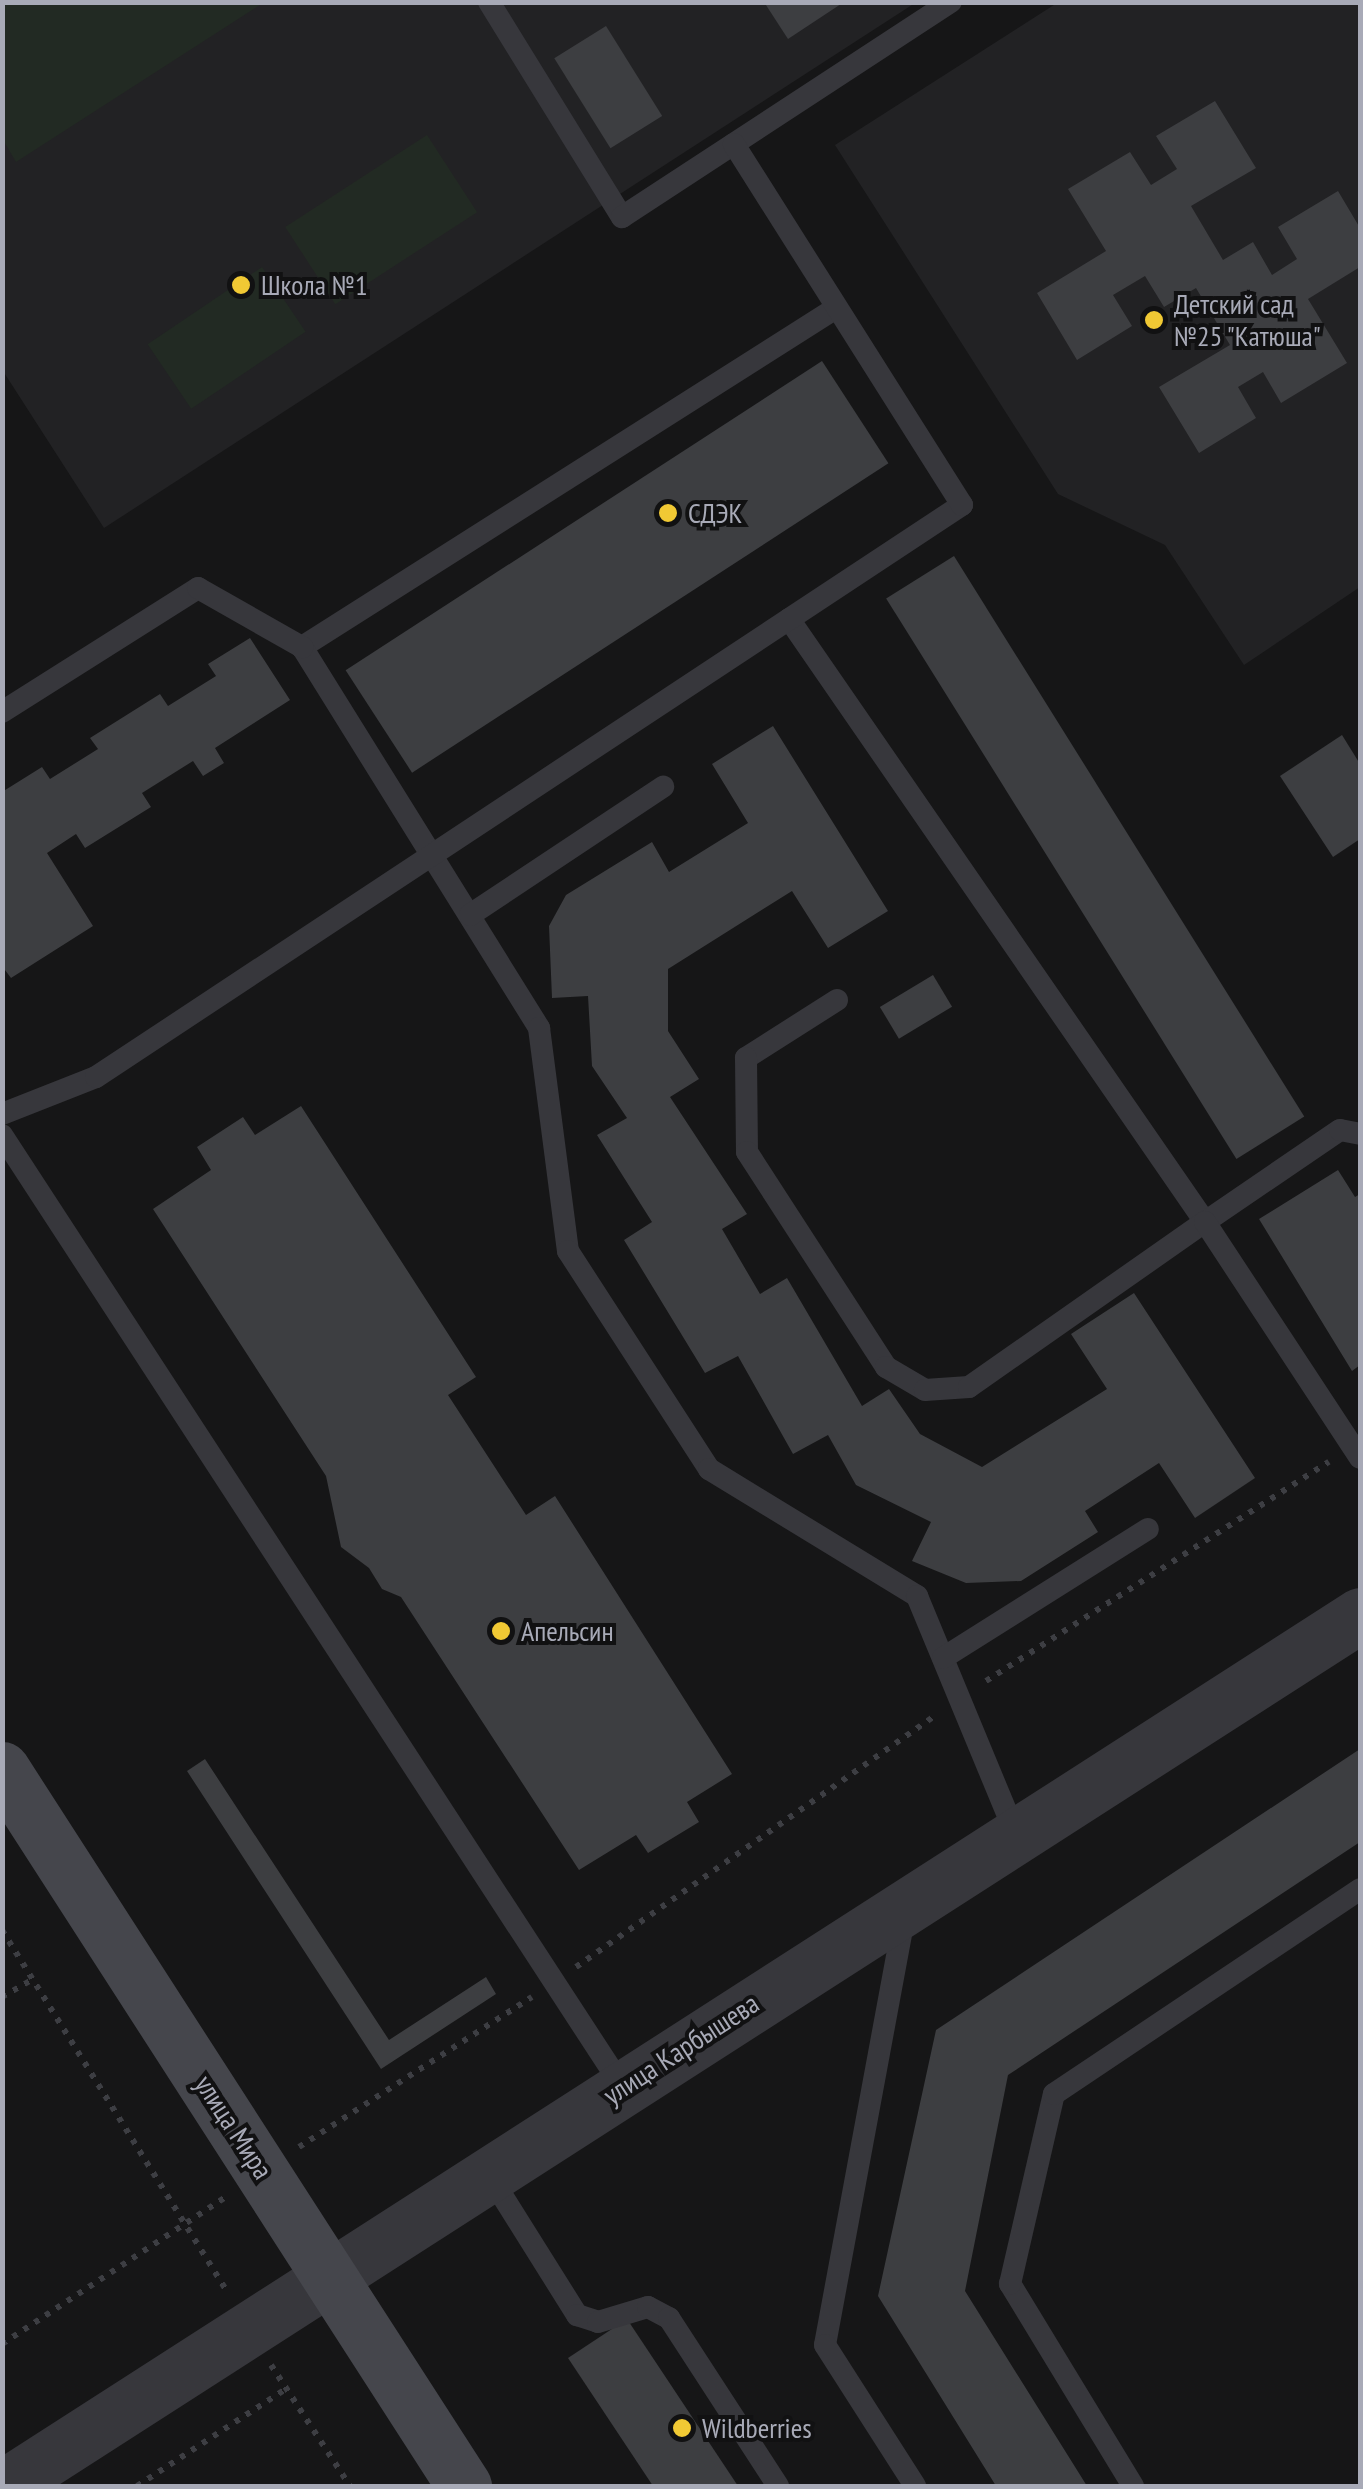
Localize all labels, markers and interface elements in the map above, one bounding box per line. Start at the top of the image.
place label: Школа №1 [261,268,368,302]
marker: Школа №1 [230,274,252,296]
place label: Детский сад №25 "Катюша" [1174,287,1322,353]
marker: Детский сад №25 "Катюша" [1143,309,1165,331]
place label: СДЭК [688,496,742,530]
marker: СДЭК [657,502,679,524]
place label: Апельсин [521,1614,614,1648]
marker: Апельсин [490,1620,512,1642]
street label: улица Карбышева [597,1986,765,2112]
street label: улица Мира [188,2069,280,2185]
place label: Wildberries [702,2411,812,2445]
marker: Wildberries [671,2417,693,2439]

